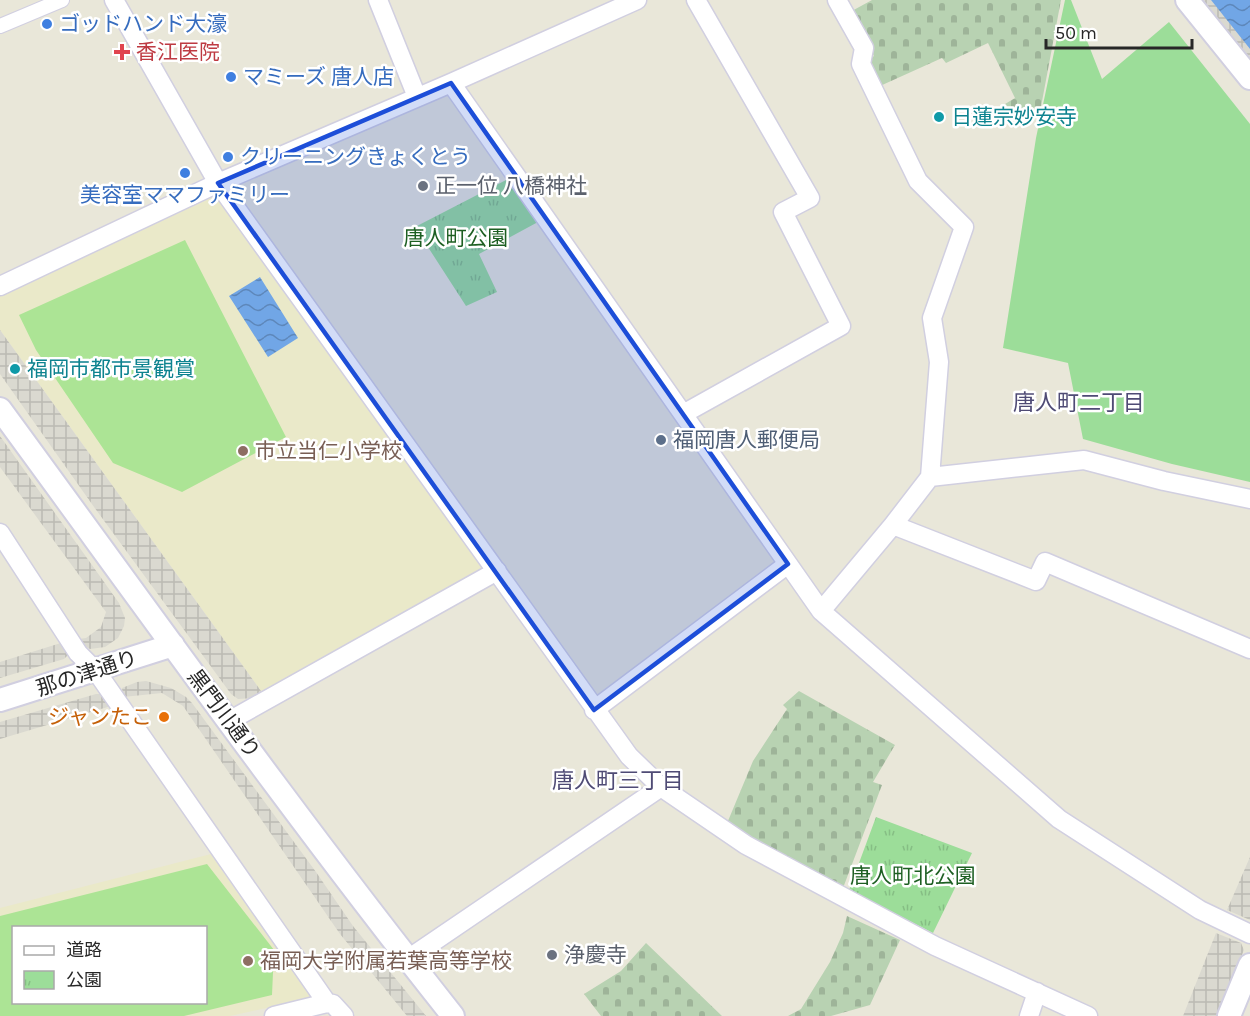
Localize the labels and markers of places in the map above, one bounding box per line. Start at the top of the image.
place label: ゴッドハンド大濠 [59,12,227,36]
marker: ゴッドハンド大濠 [40,17,54,31]
place label: 香江医院 [136,40,220,64]
marker: 香江医院 [113,43,131,61]
place label: マミーズ 唐人店 [243,65,394,89]
marker: マミーズ 唐人店 [224,70,238,84]
place label: 日蓮宗妙安寺 [951,105,1077,129]
marker: 日蓮宗妙安寺 [932,110,946,124]
place label: クリーニングきょくとう [240,145,471,169]
marker: クリーニングきょくとう [221,150,235,164]
marker: 美容室ママファミリー [178,166,192,180]
place label: 正一位 八橋神社 [435,174,587,198]
marker: 正一位 八橋神社 [416,179,430,193]
place label: 美容室ママファミリー [80,183,290,207]
place label: 福岡市都市景観賞 [27,357,195,381]
marker: 福岡市都市景観賞 [8,362,22,376]
place label: 福岡唐人郵便局 [673,428,820,452]
marker: 福岡唐人郵便局 [654,433,668,447]
place label: 市立当仁小学校 [255,439,402,463]
marker: 市立当仁小学校 [236,444,250,458]
place label: ジャンたこ [48,705,152,729]
marker: ジャンたこ [157,710,171,724]
place label: 浄慶寺 [564,943,627,967]
marker: 浄慶寺 [545,948,559,962]
place label: 福岡大学附属若葉高等学校 [260,949,512,973]
marker: 福岡大学附属若葉高等学校 [241,954,255,968]

